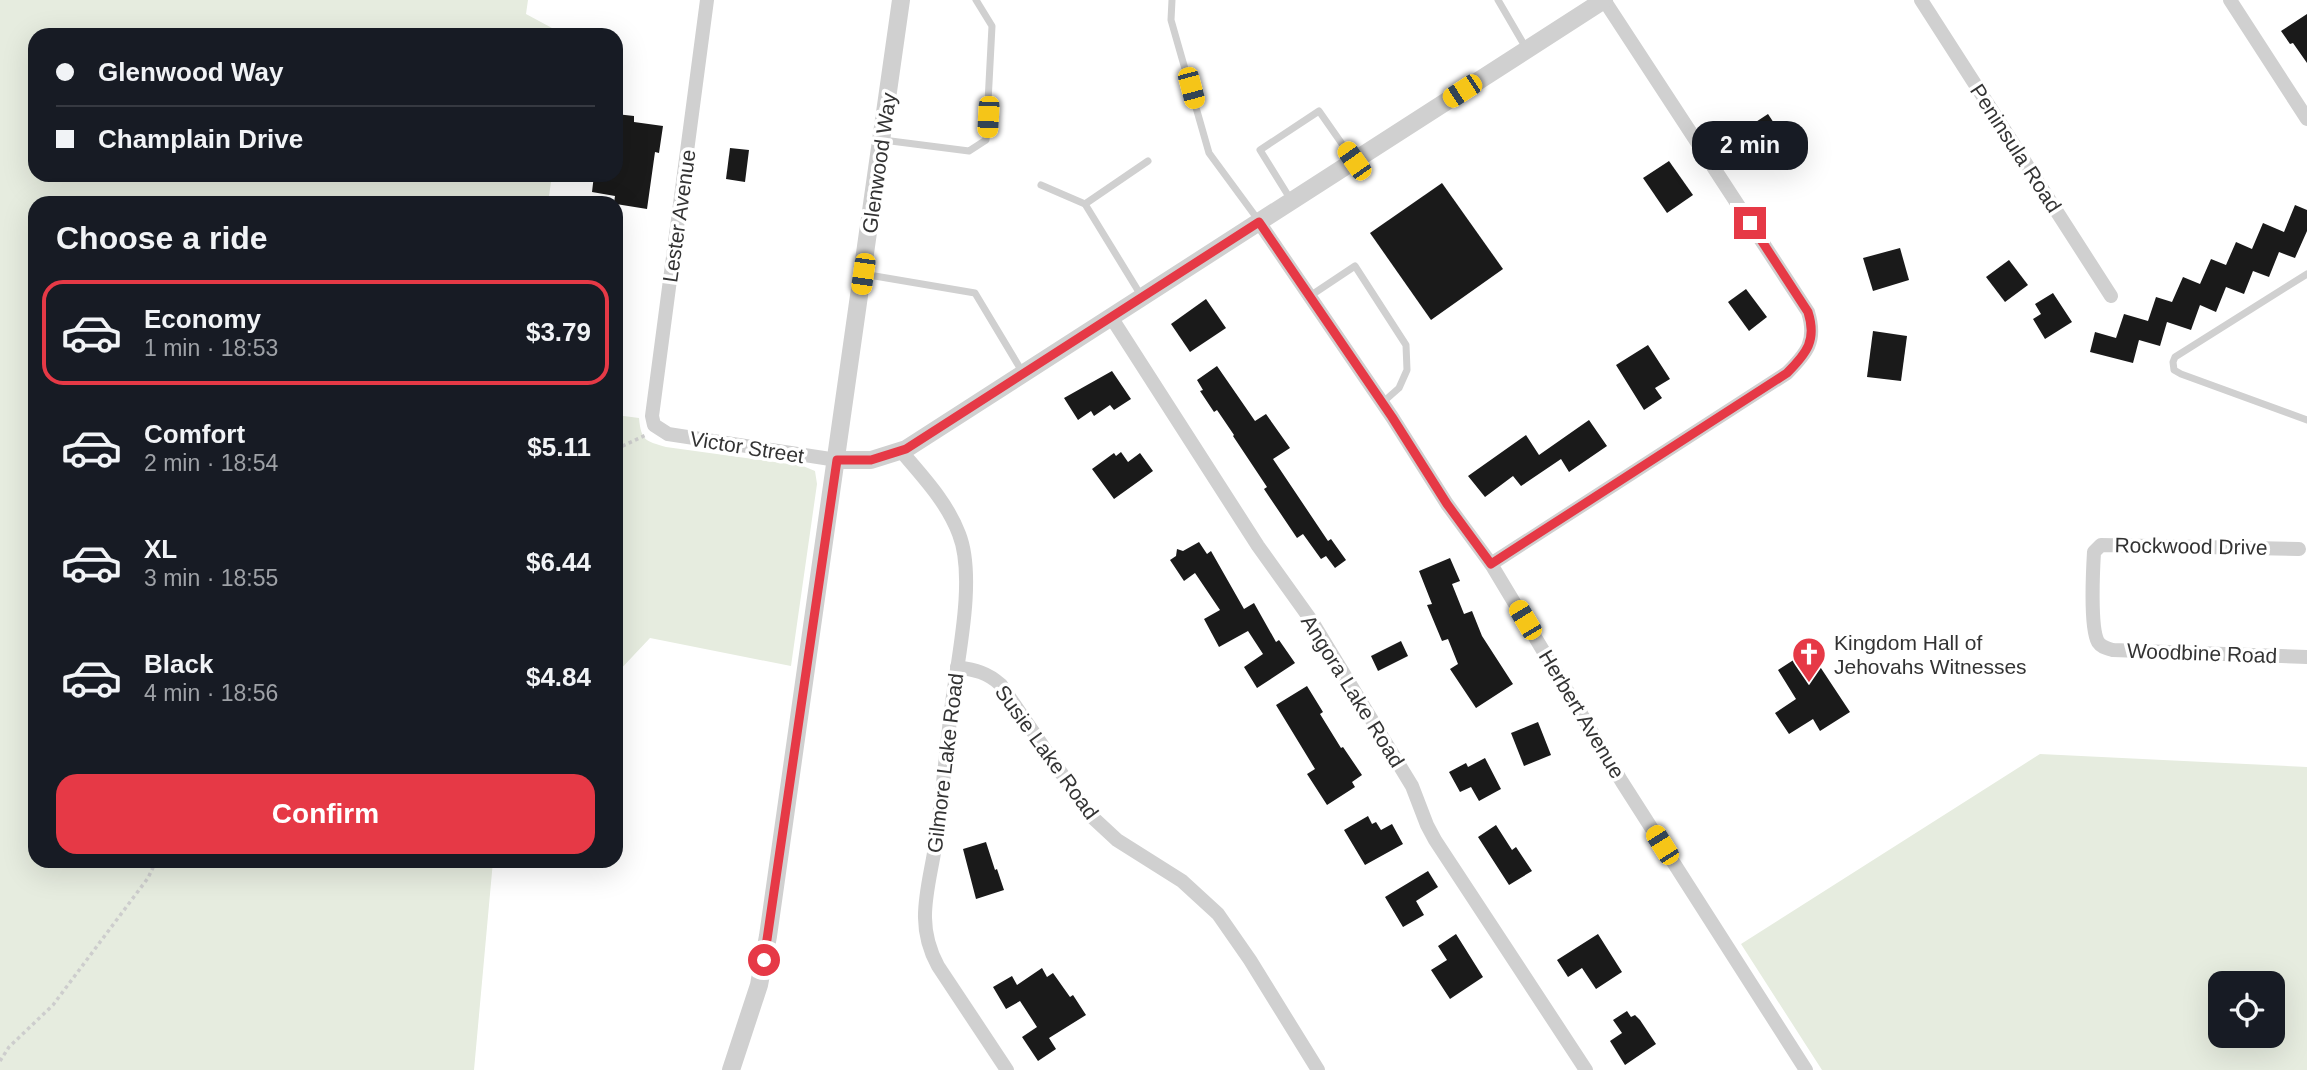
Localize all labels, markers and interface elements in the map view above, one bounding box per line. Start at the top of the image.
text: Glenwood Way [98,57,283,87]
car [1176,65,1207,111]
car [1439,71,1486,111]
street label: Peninsula Road [1966,80,2066,216]
street label: Glenwood Way [858,91,900,235]
car [977,95,1000,139]
callout: 2 min [1692,122,1808,170]
text: Champlain Drive [98,124,303,154]
text: 2 min [1720,132,1780,158]
car [1334,138,1375,184]
street label: Lester Avenue [658,148,700,284]
route end [1734,207,1766,239]
text: Choose a ride [56,220,268,256]
car [850,252,877,296]
icon: car [60,301,123,364]
text: Economy [144,304,261,334]
text: $3.79 [526,317,591,347]
text: 1 min · 18:53 [144,335,278,361]
icon: car [60,416,123,479]
text: Comfort [144,419,245,449]
street label: Victor Street [688,427,806,467]
text: $5.11 [527,432,591,462]
text: 2 min · 18:54 [144,450,278,476]
icon: car [60,531,123,594]
street label: Rockwood Drive [2114,533,2268,559]
text: XL [144,534,177,564]
text: $6.44 [526,547,591,577]
text: 3 min · 18:55 [144,565,278,591]
car [1506,597,1545,643]
street label: Angora Lake Road [1297,611,1409,771]
place label: Kingdom Hall of Jehovahs Witnesses [1834,631,2027,678]
church icon: Kingdom Hall of Jehovahs Witnesses [1790,635,1828,684]
street label: Woodbine Road [2127,639,2277,667]
icon: car [60,646,123,709]
street label: Herbert Avenue [1535,646,1629,782]
text: Black [144,649,213,679]
text: $4.84 [526,662,591,692]
street label: Gilmore Lake Road [923,672,967,854]
text: 4 min · 18:56 [144,680,278,706]
street label: Susie Lake Road [991,681,1103,823]
button: Confirm [56,774,595,854]
car [1642,822,1683,868]
route start [748,944,780,976]
map controls [2208,971,2285,1048]
button: locate [2208,971,2285,1048]

